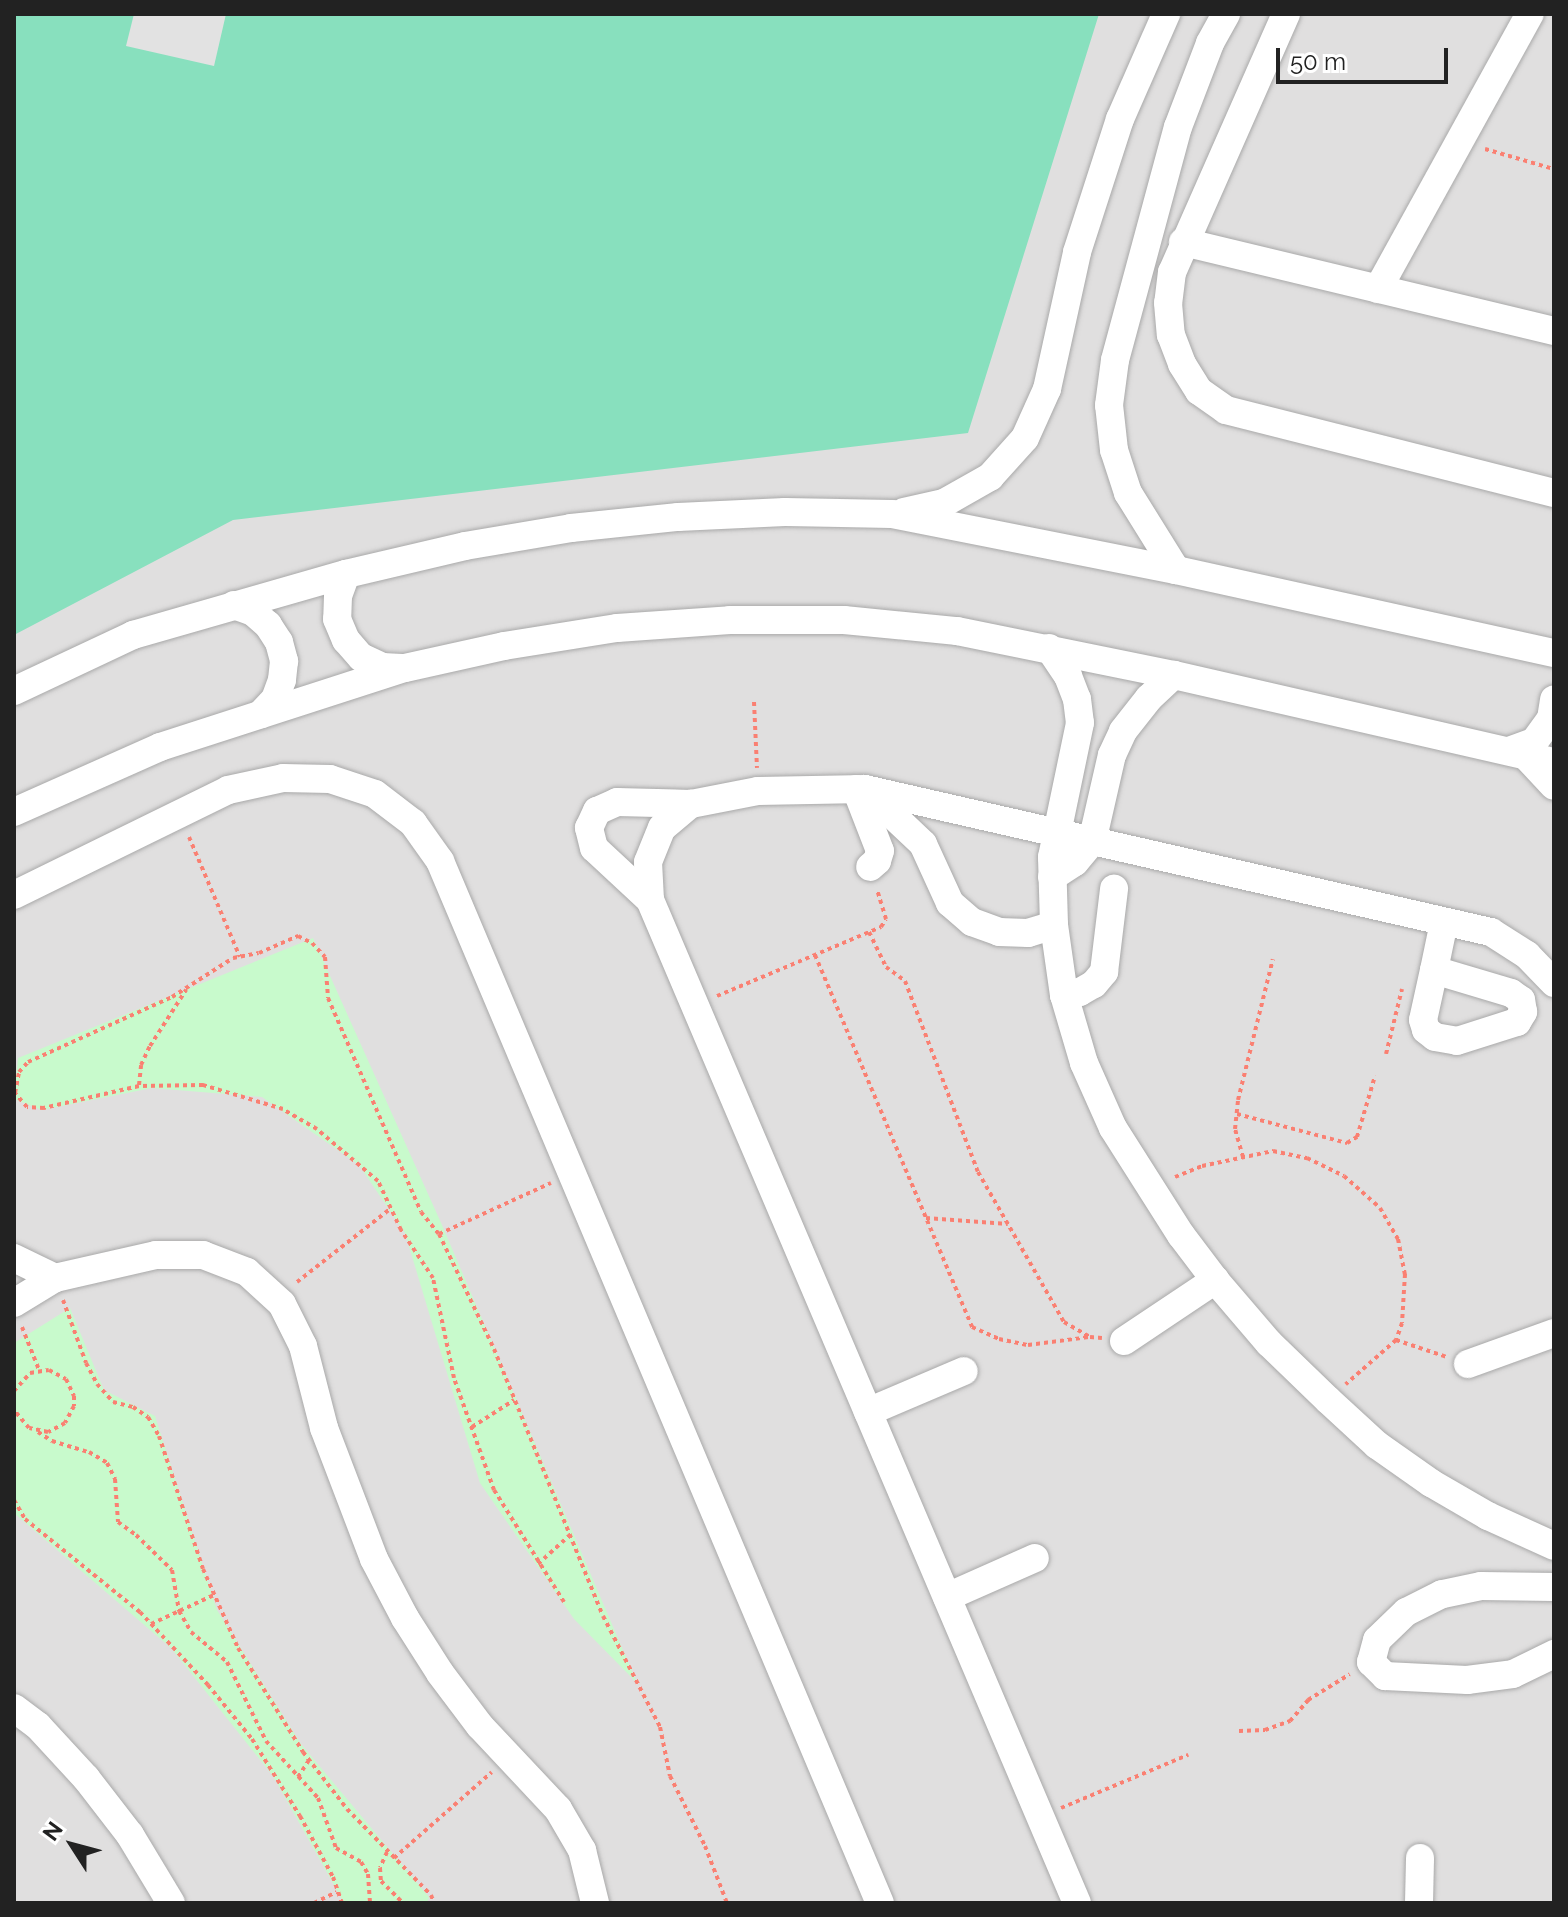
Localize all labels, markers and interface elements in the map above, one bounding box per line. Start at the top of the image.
scale bar [1280,32,1452,82]
text: 50 m [1290,47,1346,76]
north arrow [32,1805,112,1885]
text: N [37,1816,68,1845]

